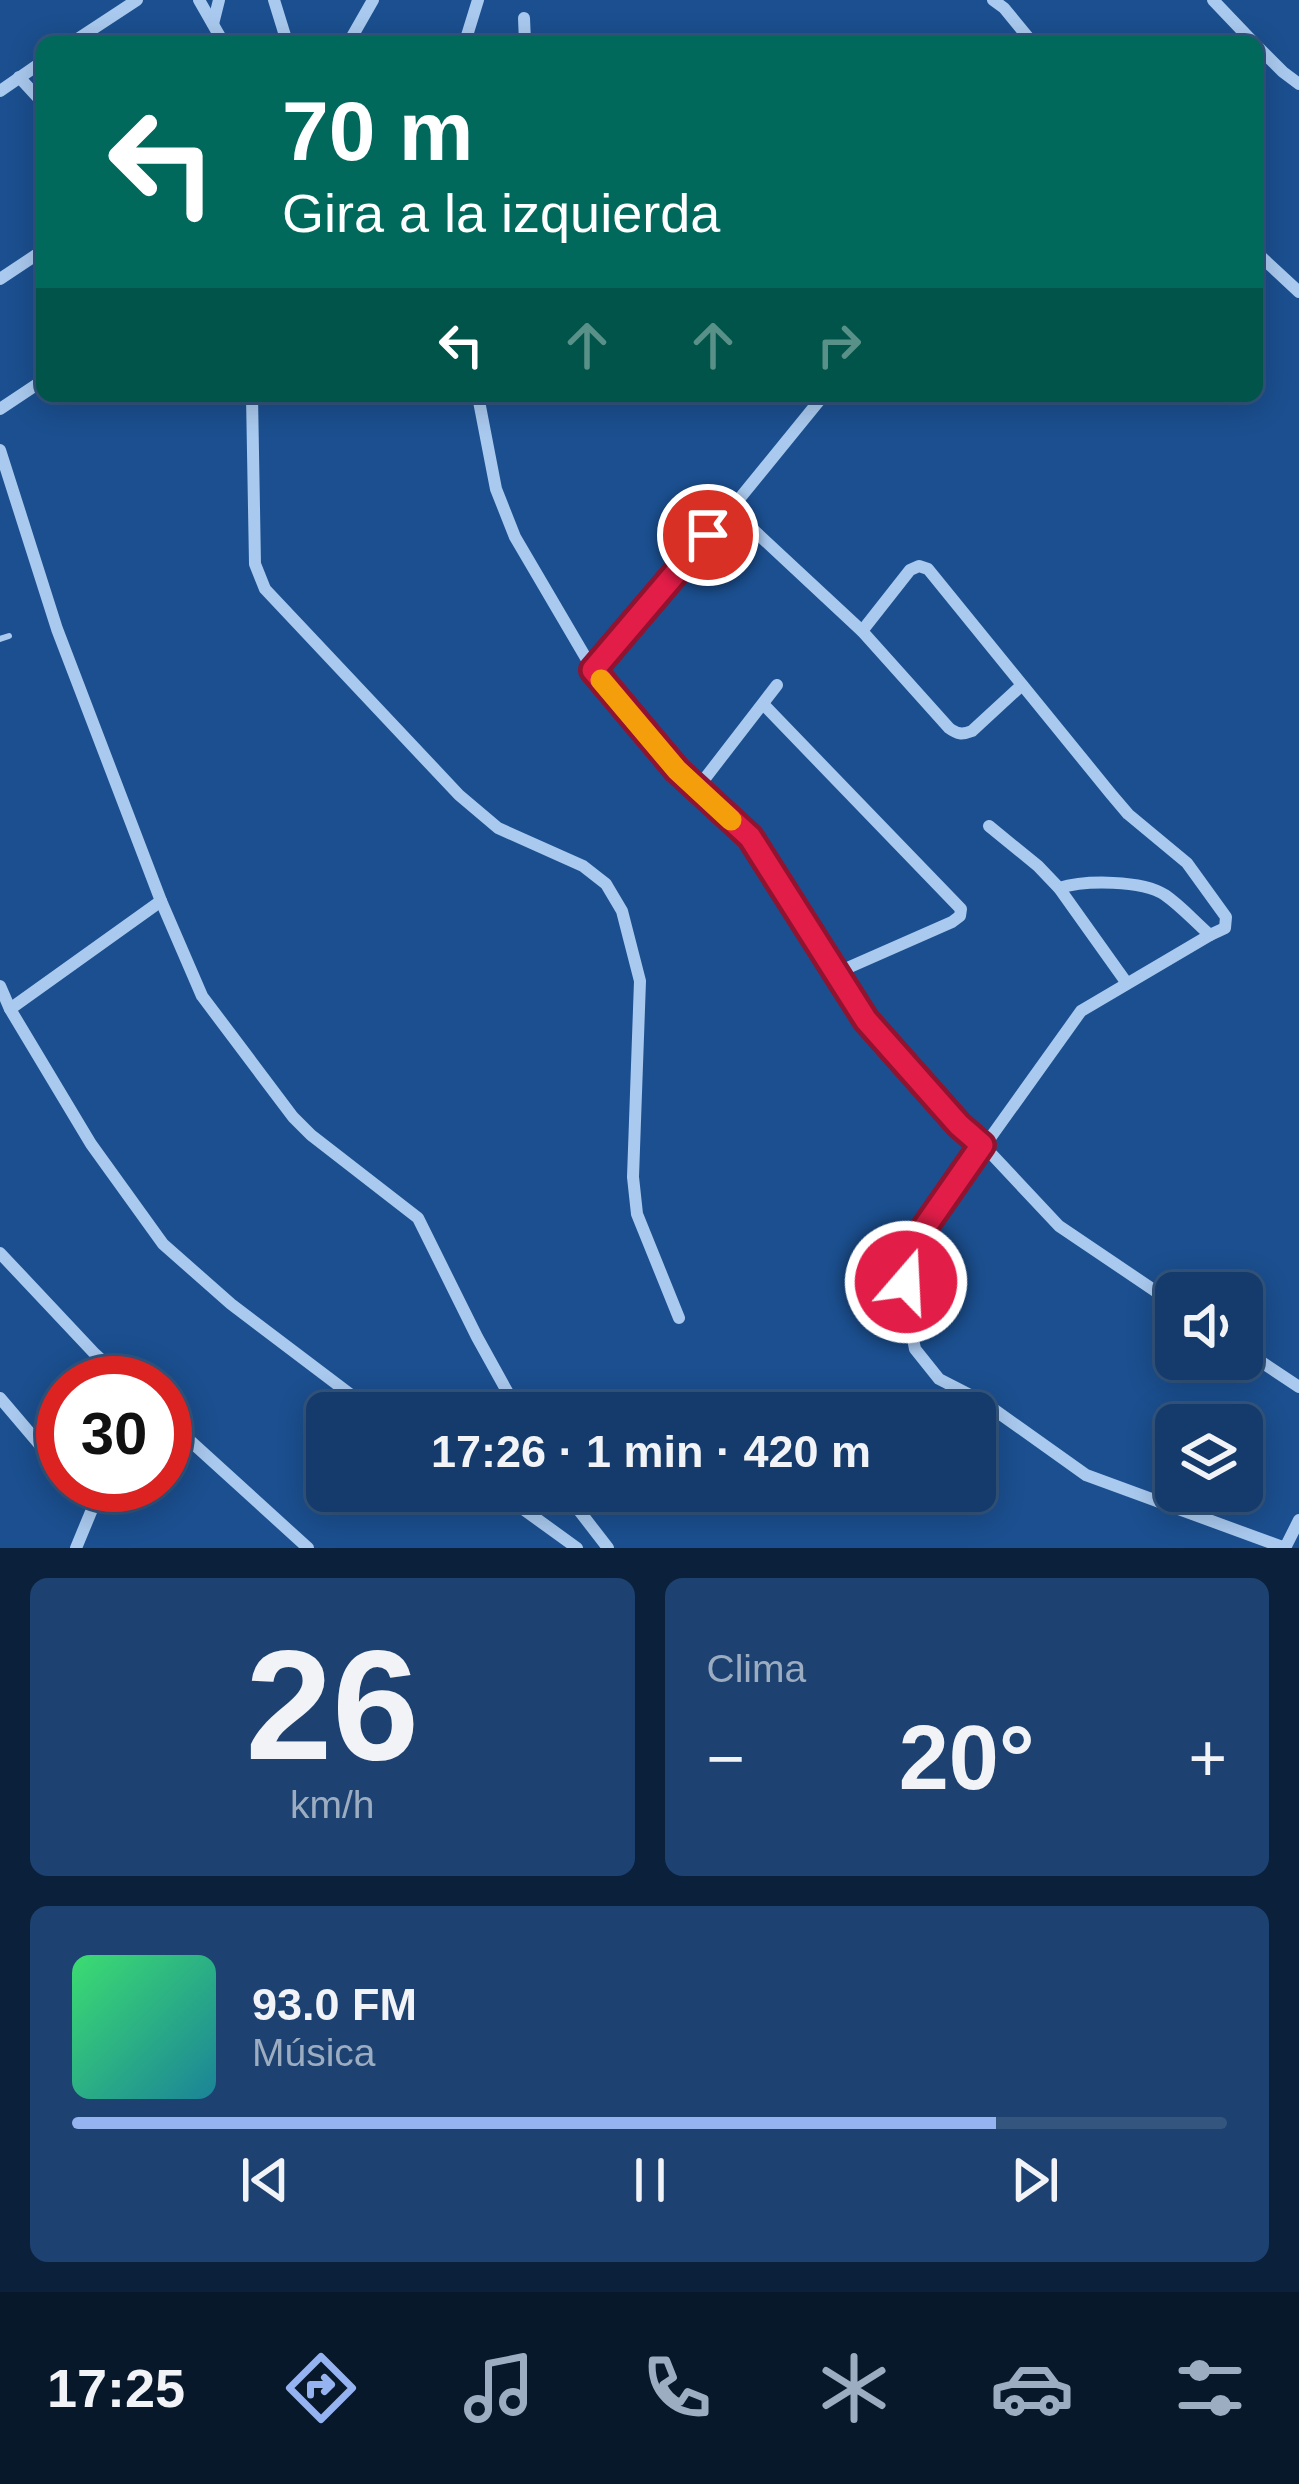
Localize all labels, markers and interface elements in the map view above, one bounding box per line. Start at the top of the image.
icon: left [84,84,240,240]
text: 70 m [282,84,473,178]
text: Gira a la izquierda [282,183,720,243]
icon: left [428,312,494,378]
icon: ahead [554,312,620,378]
icon: ahead [680,312,746,378]
icon: right [806,312,872,378]
pin [657,484,759,586]
icon: arrive [675,502,741,568]
position arrow [843,1219,969,1345]
map controls [1155,1272,1263,1512]
button: sound [1155,1272,1263,1380]
speed limit sign: 30 [36,1356,192,1512]
button: layers [1155,1404,1263,1512]
text: 17:26 · 1 min · 420 m [431,1426,871,1477]
text: 26 [245,1618,419,1792]
text: Clima [707,1647,806,1690]
text: 20° [899,1708,1035,1808]
text: − [707,1721,745,1795]
text: + [1188,1721,1227,1795]
text: km/h [290,1783,375,1826]
text: 93.0 FM [252,1979,417,2030]
text: Música [252,2031,376,2074]
icon: previous [232,2147,298,2213]
icon: pause [617,2147,683,2213]
icon: next [1002,2147,1068,2213]
icon: directions [279,2346,363,2430]
icon: music [457,2346,541,2430]
icon: phone [635,2346,719,2430]
icon: climate [812,2346,896,2430]
icon: car [990,2346,1074,2430]
icon: filters [1168,2346,1252,2430]
text: 17:25 [47,2358,185,2418]

